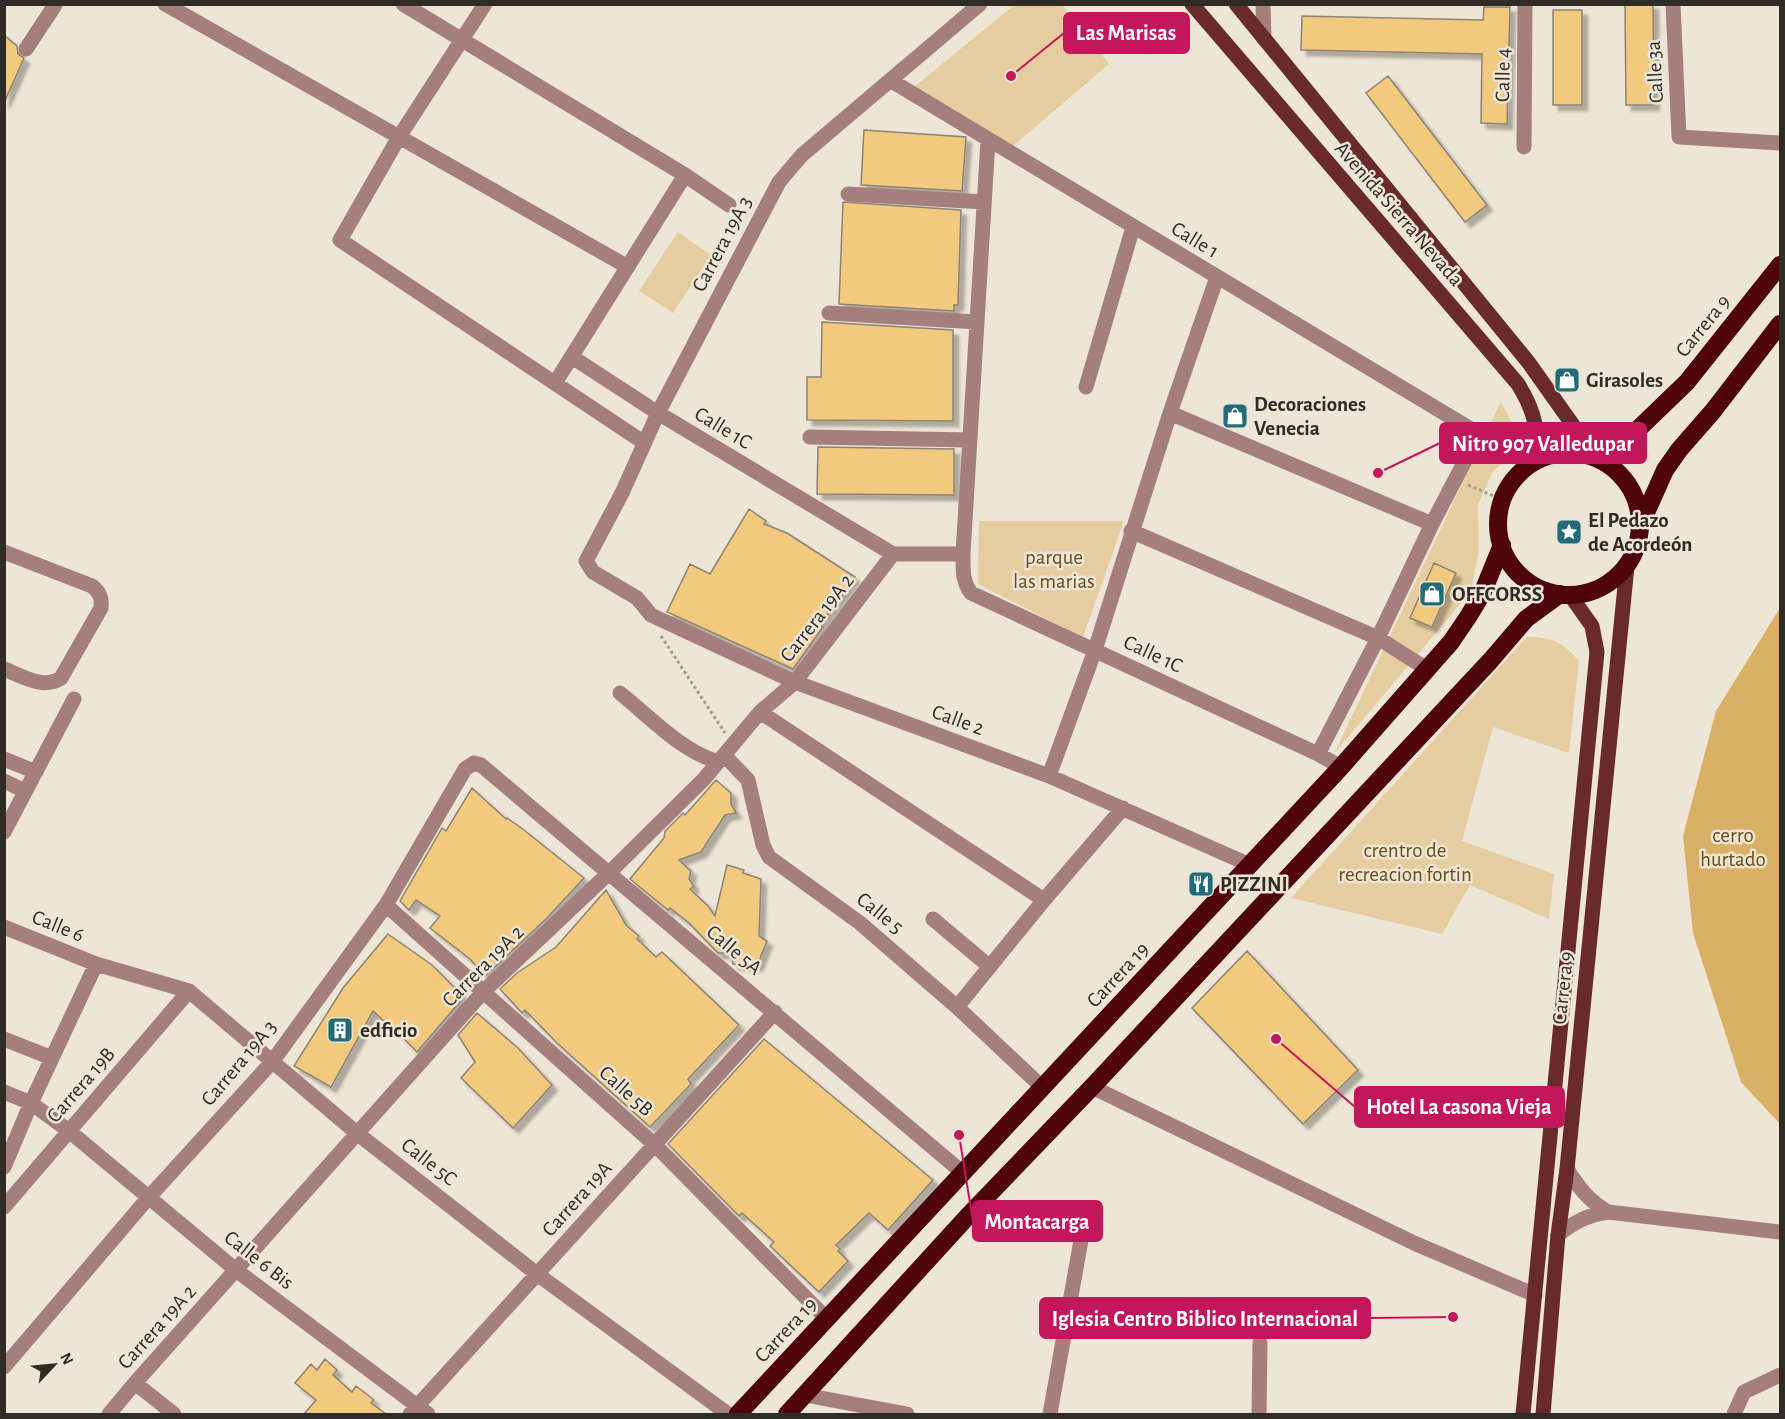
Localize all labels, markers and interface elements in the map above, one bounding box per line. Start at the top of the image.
callout: Las Marisas [1064,13,1189,53]
text: Las Marisas [1076,22,1176,44]
street label: Calle 3a [1643,40,1667,104]
street label: Calle 4 [1492,48,1514,102]
street label: Avenida Sierra Nevada [1331,138,1467,290]
street label: Carrera 19A 3 [688,193,756,295]
street label: Calle 1 [1168,218,1222,262]
street label: Carrera 9 [1672,291,1734,361]
shop icon: Girasoles [1552,365,1582,395]
place label: Girasoles [1586,370,1663,391]
place label: Decoraciones Venecia [1254,394,1366,439]
shop icon: Decoraciones Venecia [1220,401,1250,431]
street label: Calle 1C [691,403,755,453]
callout: Nitro 907 Valledupar [1440,423,1646,463]
text: Nitro 907 Valledupar [1452,433,1634,455]
place label: El Pedazo de Acordeón [1588,510,1692,555]
place icon: El Pedazo de Acordeón [1554,517,1584,547]
park label: parque las marias [1013,547,1095,592]
street label: Carrera 19A 2 [776,570,858,666]
shop icon: OFFCORSS [1417,579,1447,609]
place label: OFFCORSS [1452,584,1542,605]
street label: Calle 1C [1120,631,1186,677]
street label: Calle 2 [929,701,987,739]
park label: cerro hurtado [1700,825,1766,870]
park label: crentro de recreacion fortin [1338,840,1472,885]
restaurant icon: PIZZINI [1186,869,1216,899]
place label: PIZZINI [1220,874,1288,895]
street label: Calle 5 [853,888,907,938]
street label: Calle 6 [29,906,87,946]
street label: Carrera 19A 2 [438,921,528,1011]
street label: Calle 5A [702,921,766,979]
street label: Carrera 19 [1083,938,1153,1012]
street label: Carrera 9 [1549,950,1577,1026]
building icon: edficio [325,1015,355,1045]
street label: Carrera 19A 3 [197,1016,281,1110]
place label: edficio [360,1020,418,1041]
street label: Carrera 19B [43,1043,119,1127]
street label: Calle 5B [595,1062,657,1120]
callout: Hotel La casona Vieja [1355,1087,1564,1127]
text: Hotel La casona Vieja [1366,1096,1552,1119]
street label: Calle 5C [397,1134,461,1190]
street label: Carrera 19A [538,1158,616,1240]
callout: Montacarga [973,1201,1102,1241]
text: Montacarga [984,1211,1090,1233]
street label: Calle 6 Bis [220,1227,298,1293]
street label: Carrera 19A 2 [114,1281,200,1373]
street label: Carrera 19 [751,1293,821,1367]
callout: Iglesia Centro Biblico Internacional [1040,1298,1370,1338]
text: Iglesia Centro Biblico Internacional [1052,1308,1358,1330]
north arrow [24,1335,84,1395]
text: N [57,1350,76,1367]

